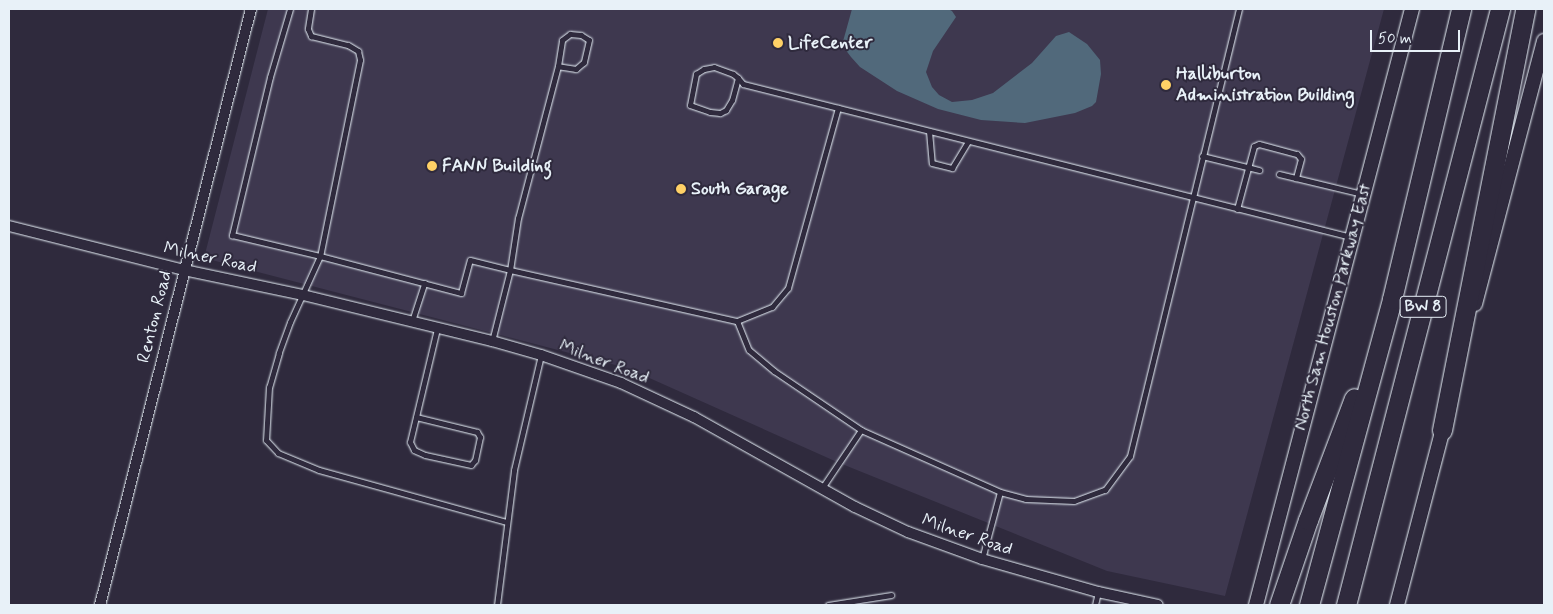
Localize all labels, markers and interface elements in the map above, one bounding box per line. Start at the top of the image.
scale bar [1373,20,1463,52]
text: 50 m [1378,29,1412,49]
place label: LifeCenter [788,32,872,54]
marker: LifeCenter [772,37,784,49]
place label: Halliburton Administration Building [1176,64,1357,106]
marker: Halliburton Administration Building [1160,79,1172,91]
place label: FANN Building [442,155,552,177]
marker: FANN Building [426,160,438,172]
place label: South Garage [691,178,789,200]
marker: South Garage [675,183,687,195]
street label: North Sam Houston Parkway East [1290,183,1376,431]
street label: Milner Road [161,238,259,278]
street label: Renton Road [133,269,177,365]
road number: BW 8 [1399,294,1447,320]
street label: Milner Road [556,335,652,389]
street label: Milner Road [919,509,1015,561]

